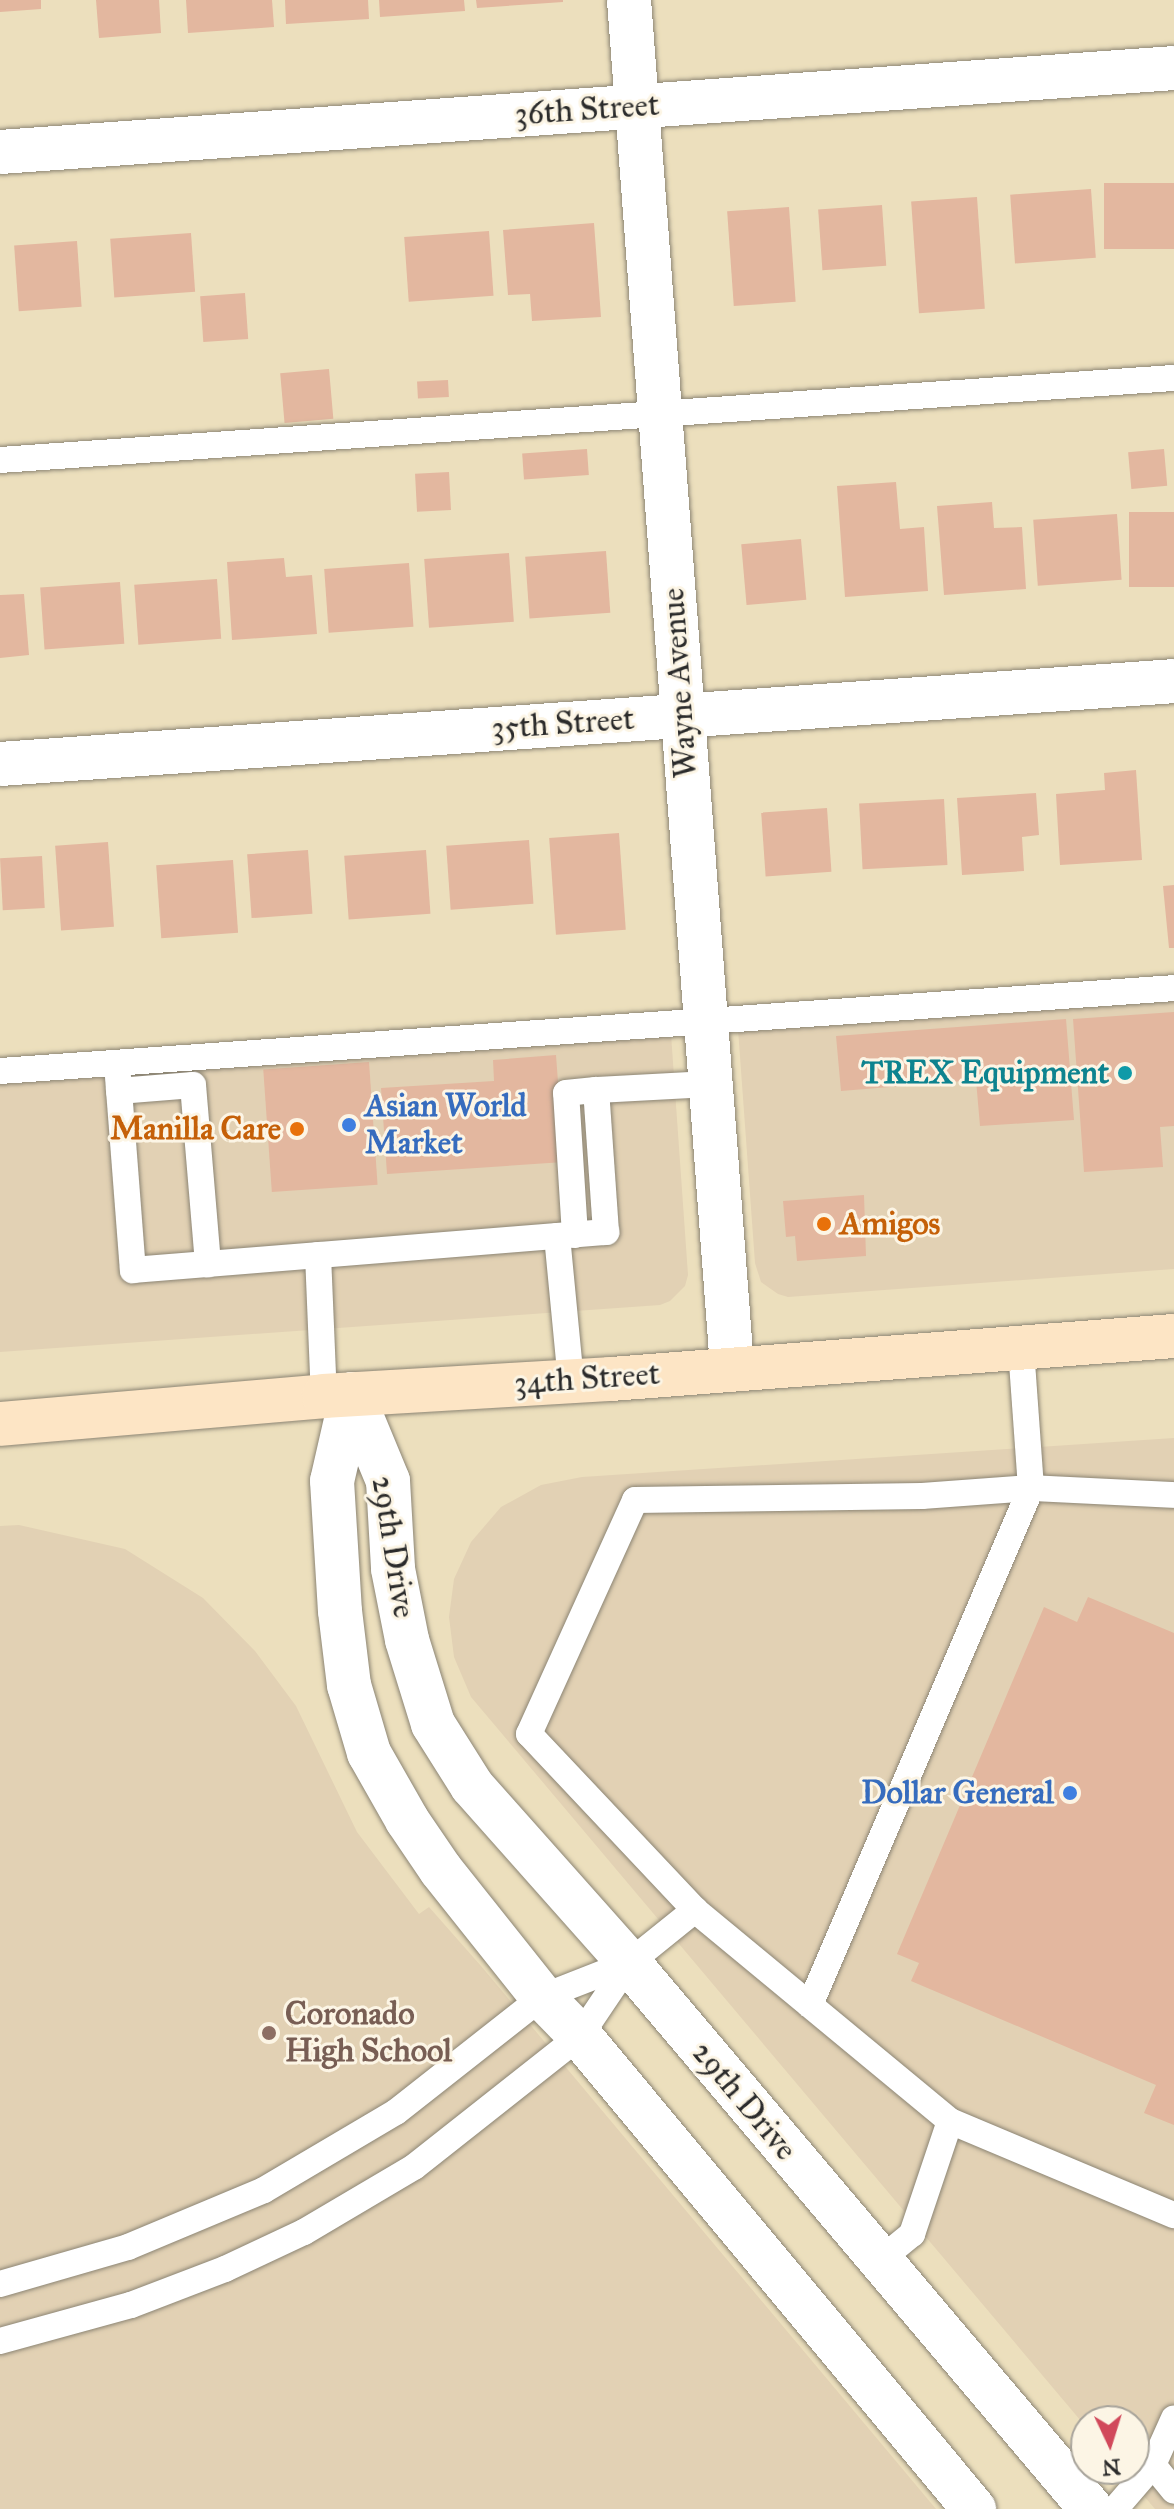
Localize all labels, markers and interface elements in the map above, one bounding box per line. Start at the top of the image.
street label: 36th Street [513,86,661,134]
street label: Wayne Avenue [654,587,706,779]
street label: 35th Street [490,700,636,748]
place label: TREX Equipment [861,1054,1109,1092]
marker: TREX Equipment [1116,1064,1134,1082]
place label: Asian World Market [365,1088,526,1163]
place label: Manilla Care [110,1110,281,1148]
marker: Asian World Market [340,1116,358,1134]
marker: Manilla Care [288,1120,306,1138]
place label: Amigos [840,1205,940,1243]
marker: Amigos [815,1215,833,1233]
street label: 34th Street [513,1355,661,1403]
street label: 29th Drive [363,1473,423,1621]
place label: Dollar General [861,1774,1054,1812]
marker: Dollar General [1061,1784,1079,1802]
place label: Coronado High School [285,1996,452,2071]
marker: Coronado High School [260,2024,278,2042]
street label: 29th Drive [683,2034,805,2168]
north arrow [1070,2405,1150,2485]
text: N [1101,2453,1122,2482]

